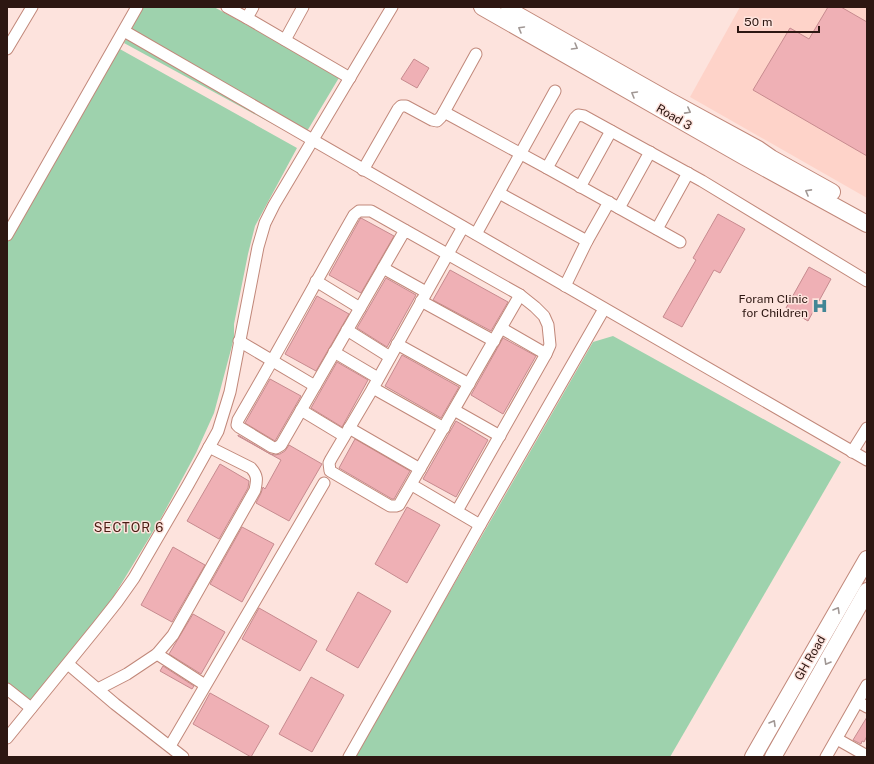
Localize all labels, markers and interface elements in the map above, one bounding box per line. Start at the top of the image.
scale bar [738,8,819,34]
text: 50 m [744,15,772,29]
one-way arrow [518,27,525,34]
one-way arrow [571,42,578,50]
one-way arrow [631,91,638,98]
street label: Road 3 [654,101,694,133]
one-way arrow [684,106,691,113]
one-way arrow [805,189,812,196]
place label: Foram Clinic for Children [739,292,808,320]
hospital icon: Foram Clinic for Children [811,297,829,315]
district label: SECTOR 6 [94,520,164,535]
one-way arrow [833,607,840,614]
street label: GH Road [792,633,828,683]
one-way arrow [824,658,832,665]
one-way arrow [768,720,775,727]

